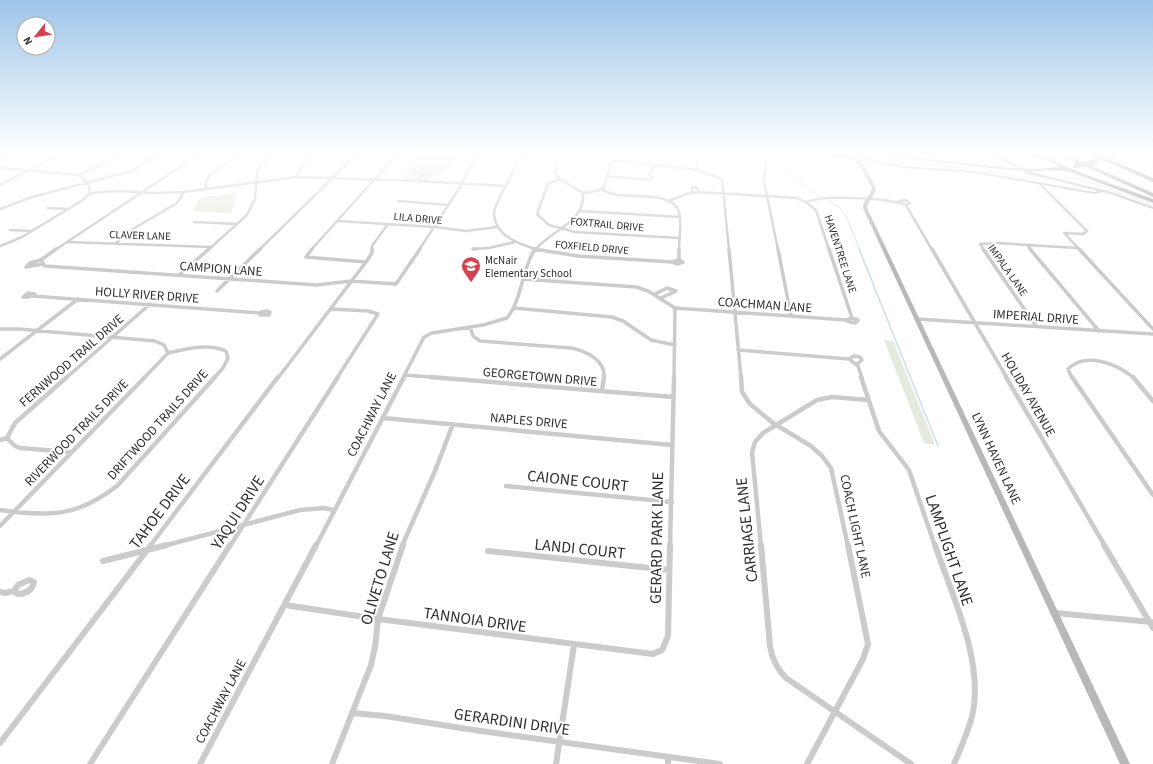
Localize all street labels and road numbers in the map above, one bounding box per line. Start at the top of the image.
street label: LILA DRIVE [393,209,443,228]
street label: HAVENTREE LANE [821,213,860,296]
street label: FOXTRAIL DRIVE [570,214,645,235]
street label: CLAVER LANE [109,227,171,244]
street label: FOXFIELD DRIVE [554,237,630,258]
street label: IMPALA LANE [984,241,1031,299]
street label: CAMPION LANE [179,257,263,281]
street label: HOLLY RIVER DRIVE [94,282,200,308]
street label: COACHMAN LANE [717,293,813,317]
street label: IMPERIAL DRIVE [992,305,1080,329]
street label: FERNWOOD TRAIL DRIVE [16,310,128,411]
street label: HOLIDAY AVENUE [997,349,1060,440]
street label: GEORGETOWN DRIVE [482,363,598,391]
street label: DRIFTWOOD TRAILS DRIVE [103,365,212,484]
street label: COACHWAY LANE [343,369,401,460]
street label: RIVERWOOD TRAILS DRIVE [21,375,133,490]
street label: NAPLES DRIVE [489,409,569,433]
street label: LYNN HAVEN LANE [967,410,1025,507]
street label: CAIONE COURT [526,465,630,497]
street label: TAHOE DRIVE [124,469,195,554]
street label: YAQUI DRIVE [205,471,270,555]
street label: GERARD PARK LANE [645,472,669,604]
street label: COACH LIGHT LANE [835,473,875,580]
street label: CARRIAGE LANE [731,476,763,584]
street label: LAMPLIGHT LANE [920,492,978,609]
street label: OLIVETO LANE [355,529,405,628]
street label: LANDI COURT [533,533,627,565]
street label: TANNOIA DRIVE [422,602,528,638]
street label: COACHWAY LANE [191,656,251,747]
street label: GERARDINI DRIVE [453,703,571,741]

